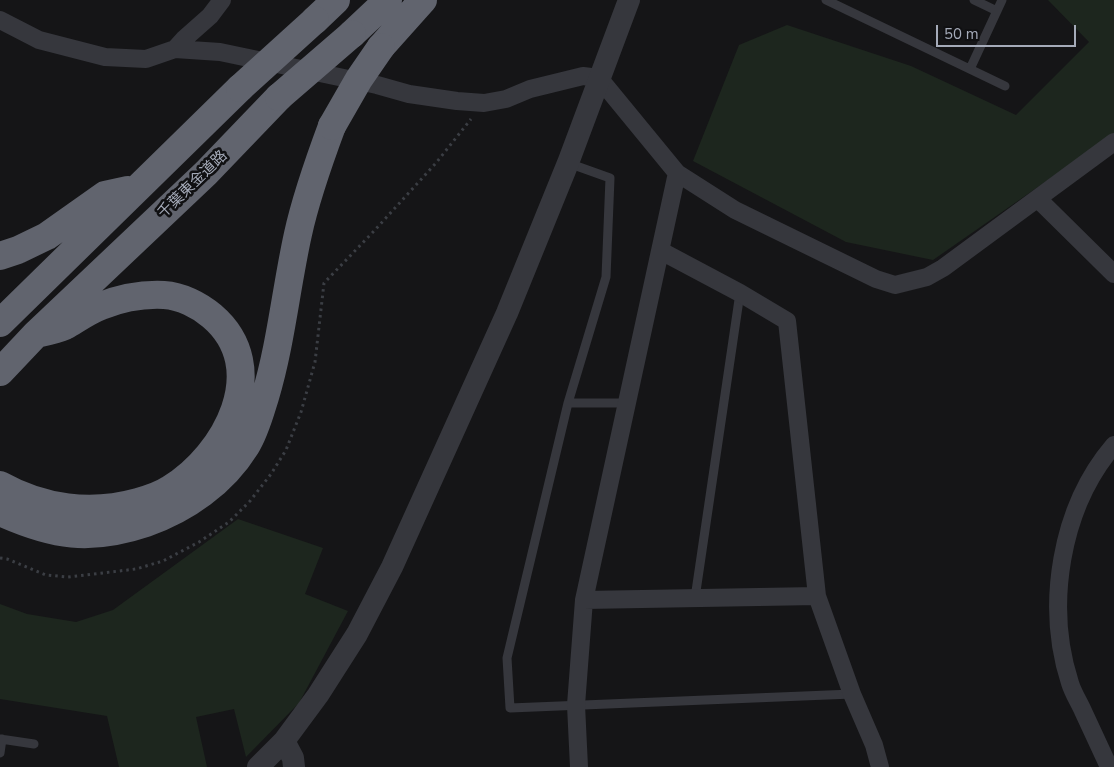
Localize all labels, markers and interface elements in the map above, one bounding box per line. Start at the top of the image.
scale bar [939,15,1079,47]
text: 50 m [944,24,979,44]
street label: 千葉東金道路 [154,147,232,223]

